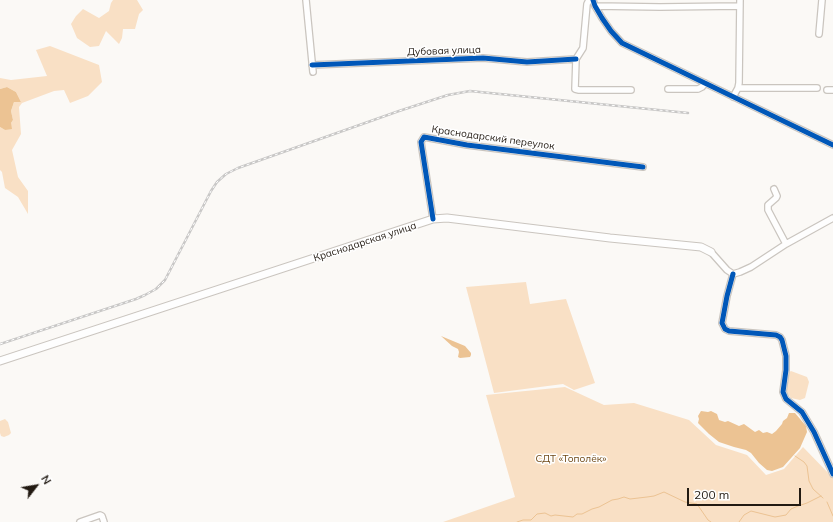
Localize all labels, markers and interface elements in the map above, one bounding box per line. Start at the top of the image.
street label: Дубовая улица [407,44,481,58]
street label: Краснодарский переулок [431,123,555,153]
street label: Краснодарская улица [312,220,418,264]
park label: СДТ «Тополёк» [535,453,607,465]
north arrow [16,466,56,506]
text: N [38,473,54,487]
scale bar [689,480,803,506]
text: 200 m [694,487,729,502]

